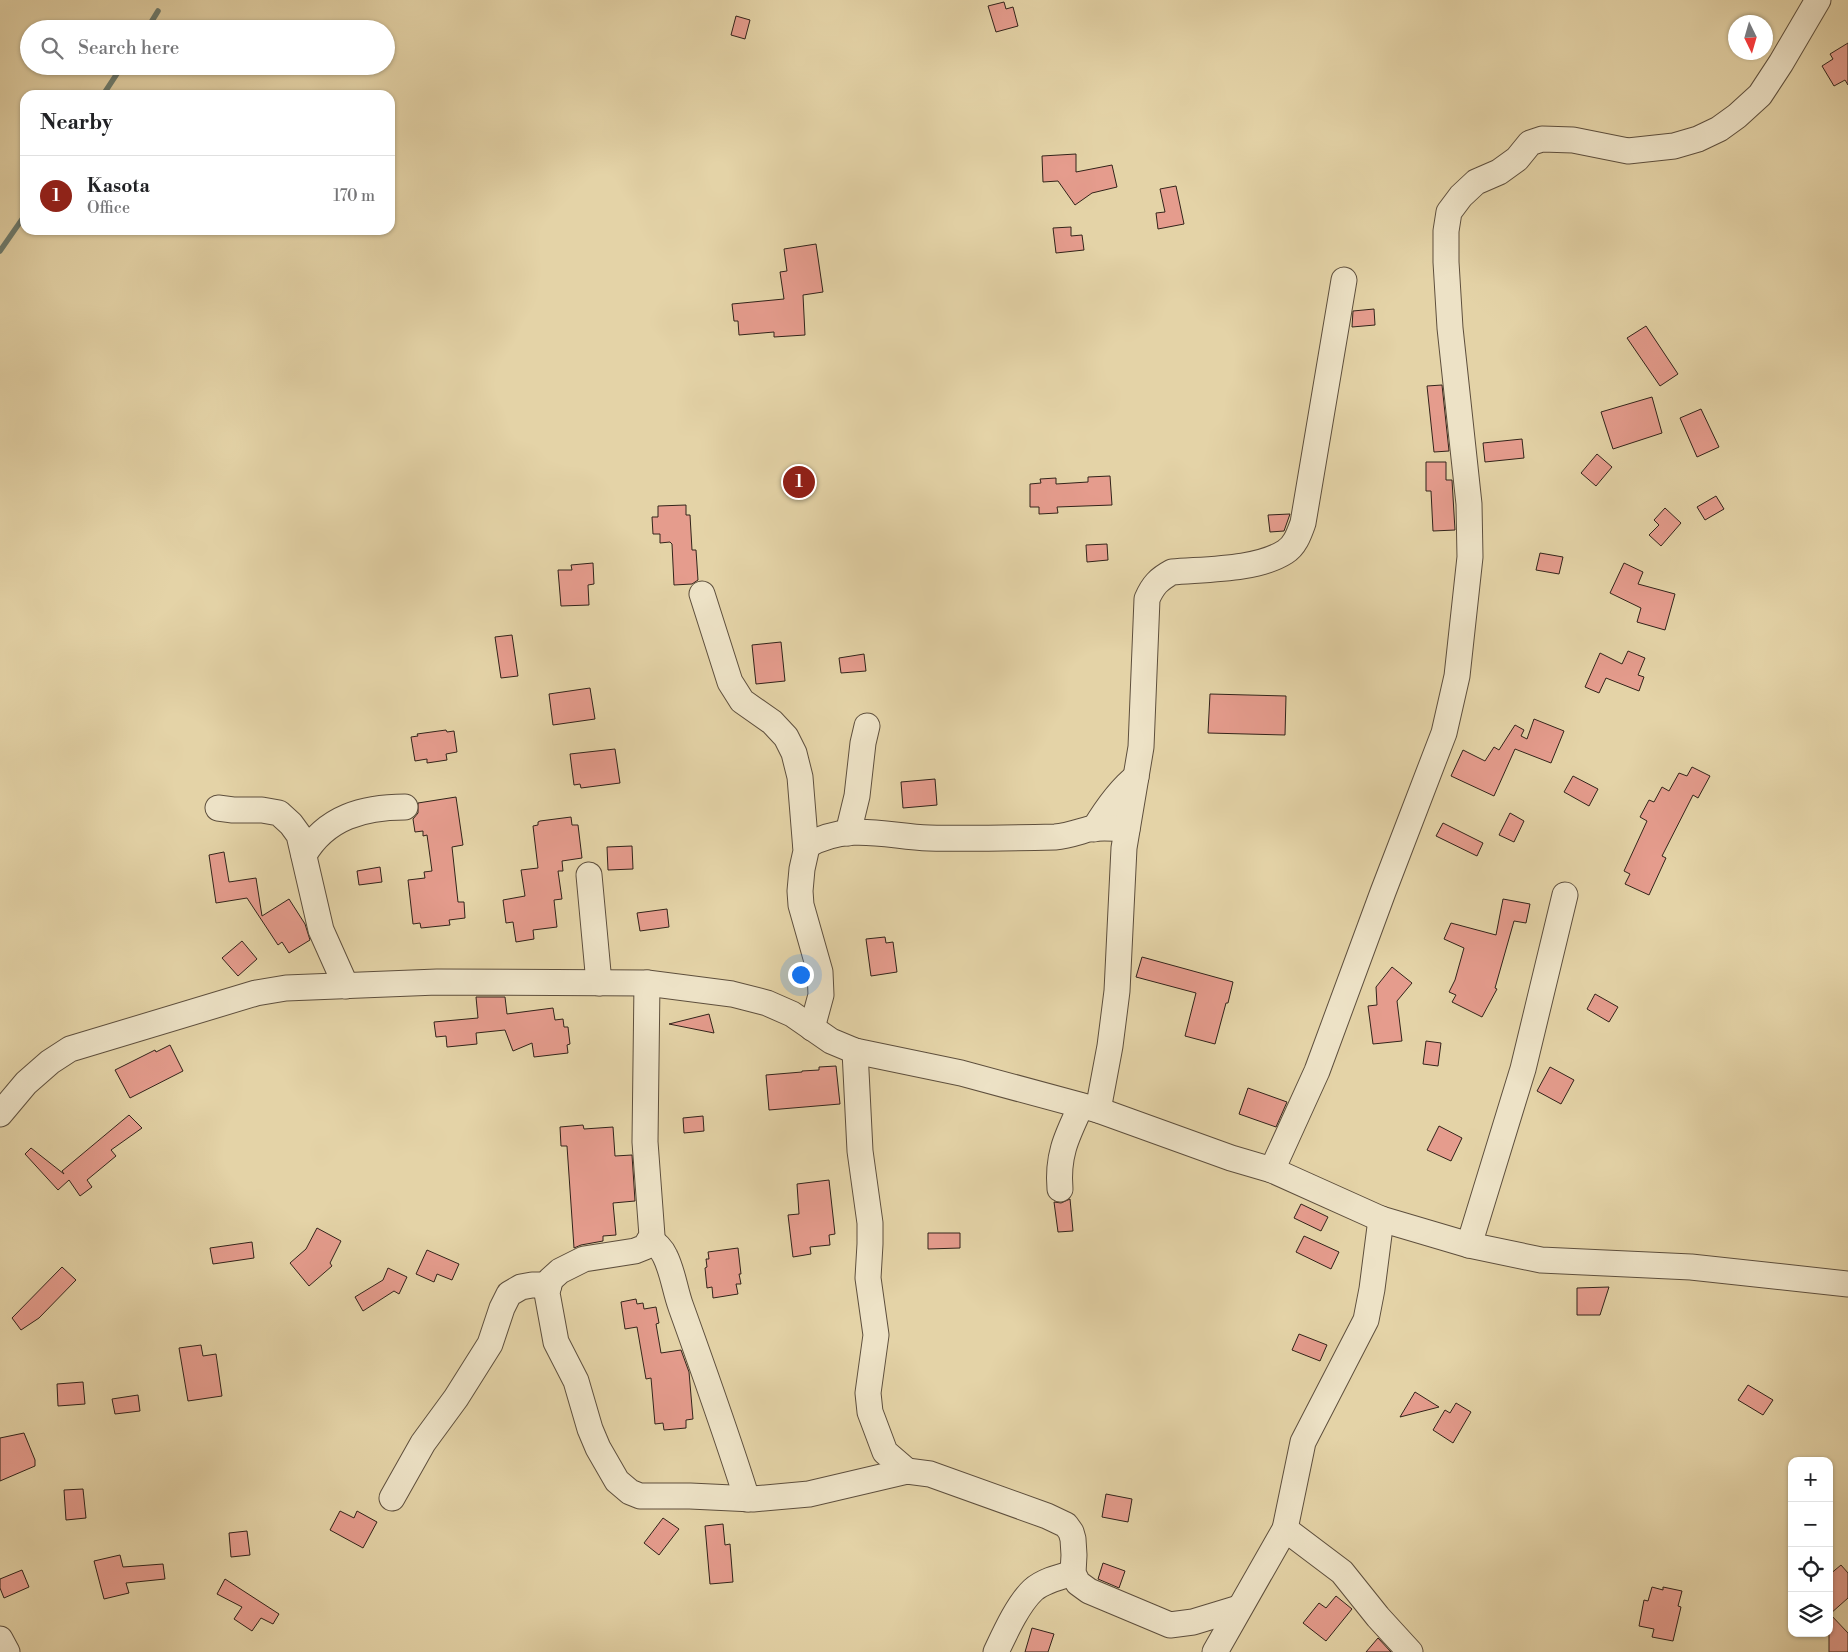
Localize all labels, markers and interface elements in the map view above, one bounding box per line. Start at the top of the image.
north arrow [1728,15,1773,60]
search box [20,20,395,75]
icon: search [38,34,66,62]
text: Search here [78,36,179,60]
text: Nearby [40,110,113,136]
text: Kasota [87,174,150,198]
text: 1 [52,186,60,206]
text: 170 m [333,186,375,206]
text: Office [87,198,130,218]
pin: 1 [783,463,815,501]
your location [788,962,814,988]
map controls [1788,1457,1833,1637]
button: + [1788,1457,1833,1502]
button: − [1788,1502,1833,1547]
button: locate [1788,1547,1833,1592]
button: layers [1788,1592,1833,1637]

